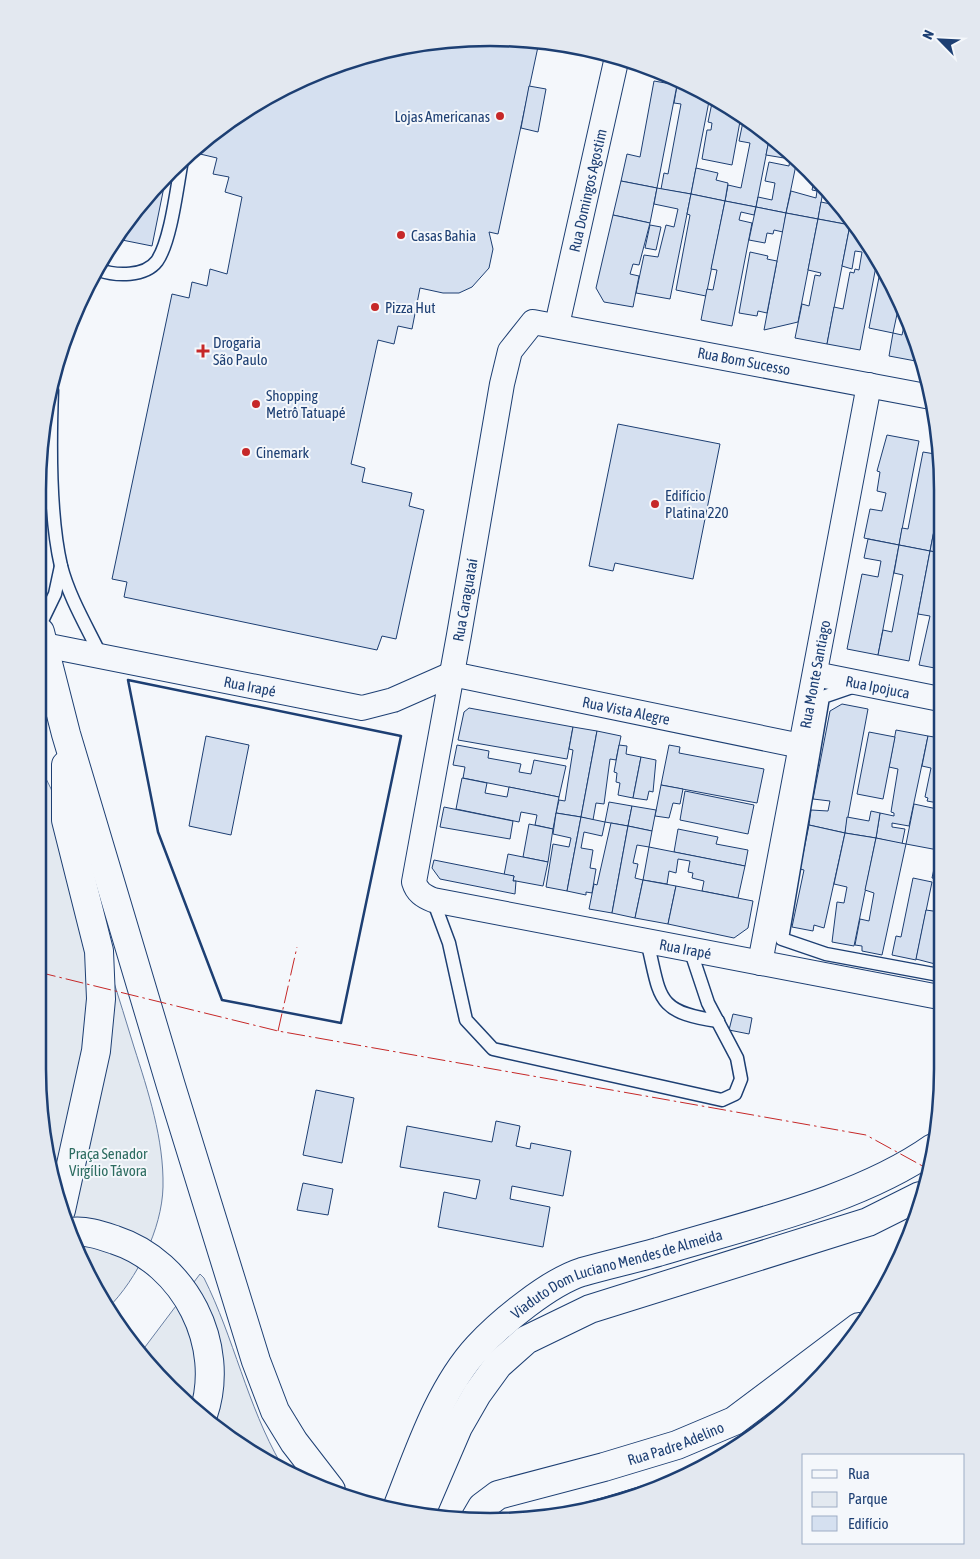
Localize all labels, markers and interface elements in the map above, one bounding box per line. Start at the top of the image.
north arrow [915,15,965,65]
text: N [919,28,937,42]
place label: Lojas Americanas [394,108,490,125]
marker: Lojas Americanas [494,110,506,122]
street label: Rua Domingos Agostim [565,127,609,254]
place label: Casas Bahia [411,227,476,244]
marker: Casas Bahia [395,229,407,241]
place label: Pizza Hut [385,299,436,316]
marker: Pizza Hut [369,301,381,313]
place label: Drogaria São Paulo [213,334,268,368]
street label: Rua Bom Sucesso [696,344,792,378]
marker: Drogaria São Paulo [197,345,209,357]
place label: Shopping Metrô Tatuapé [266,387,346,421]
marker: Shopping Metrô Tatuapé [250,398,262,410]
place label: Cinemark [256,444,309,461]
marker: Cinemark [240,446,252,458]
place label: Edifício Platina 220 [665,487,729,521]
marker: Edifício Platina 220 [649,498,661,510]
street label: Rua Caraguataí [449,557,481,643]
street label: Rua Monte Santiago [796,619,833,730]
street label: Rua Irapé [222,672,278,699]
street label: Rua Ipojuca [844,672,911,701]
street label: Rua Vista Alegre [581,693,672,727]
street label: Rua Irapé [658,935,713,962]
park label: Praça Senador Virgílio Távora [69,1145,148,1179]
street label: Viaduto Dom Luciano Mendes de Almeida [507,1225,724,1322]
street label: Rua Padre Adelino [625,1418,726,1468]
legend [802,1454,965,1544]
text: Rua [848,1465,870,1482]
text: Parque [848,1490,888,1507]
text: Edifício [848,1515,889,1532]

